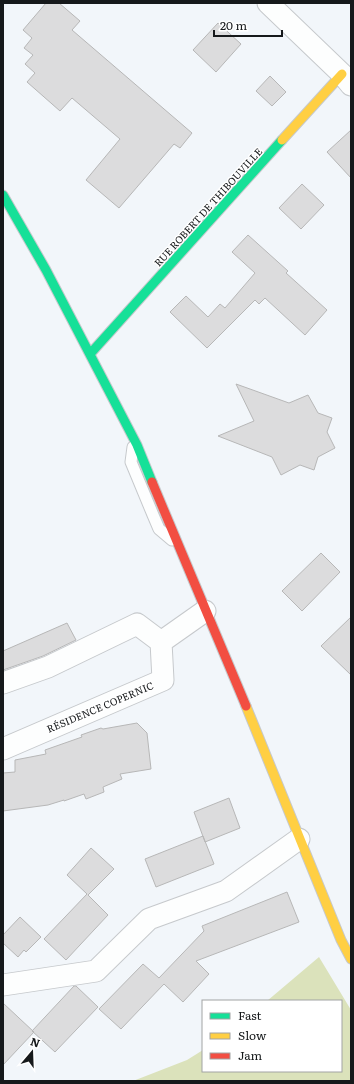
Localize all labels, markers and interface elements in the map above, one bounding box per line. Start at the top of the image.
scale bar [214,12,282,38]
text: 20 m [220,16,247,34]
street label: RUE ROBERT DE THIBOUVILLE [150,144,265,269]
street label: RÉSIDENCE COPERNIC [44,677,156,736]
legend [202,1000,342,1072]
text: Fast [238,1006,262,1024]
text: Slow [238,1026,267,1044]
north arrow [12,1032,52,1072]
text: N [29,1033,43,1051]
text: Jam [238,1046,263,1064]

